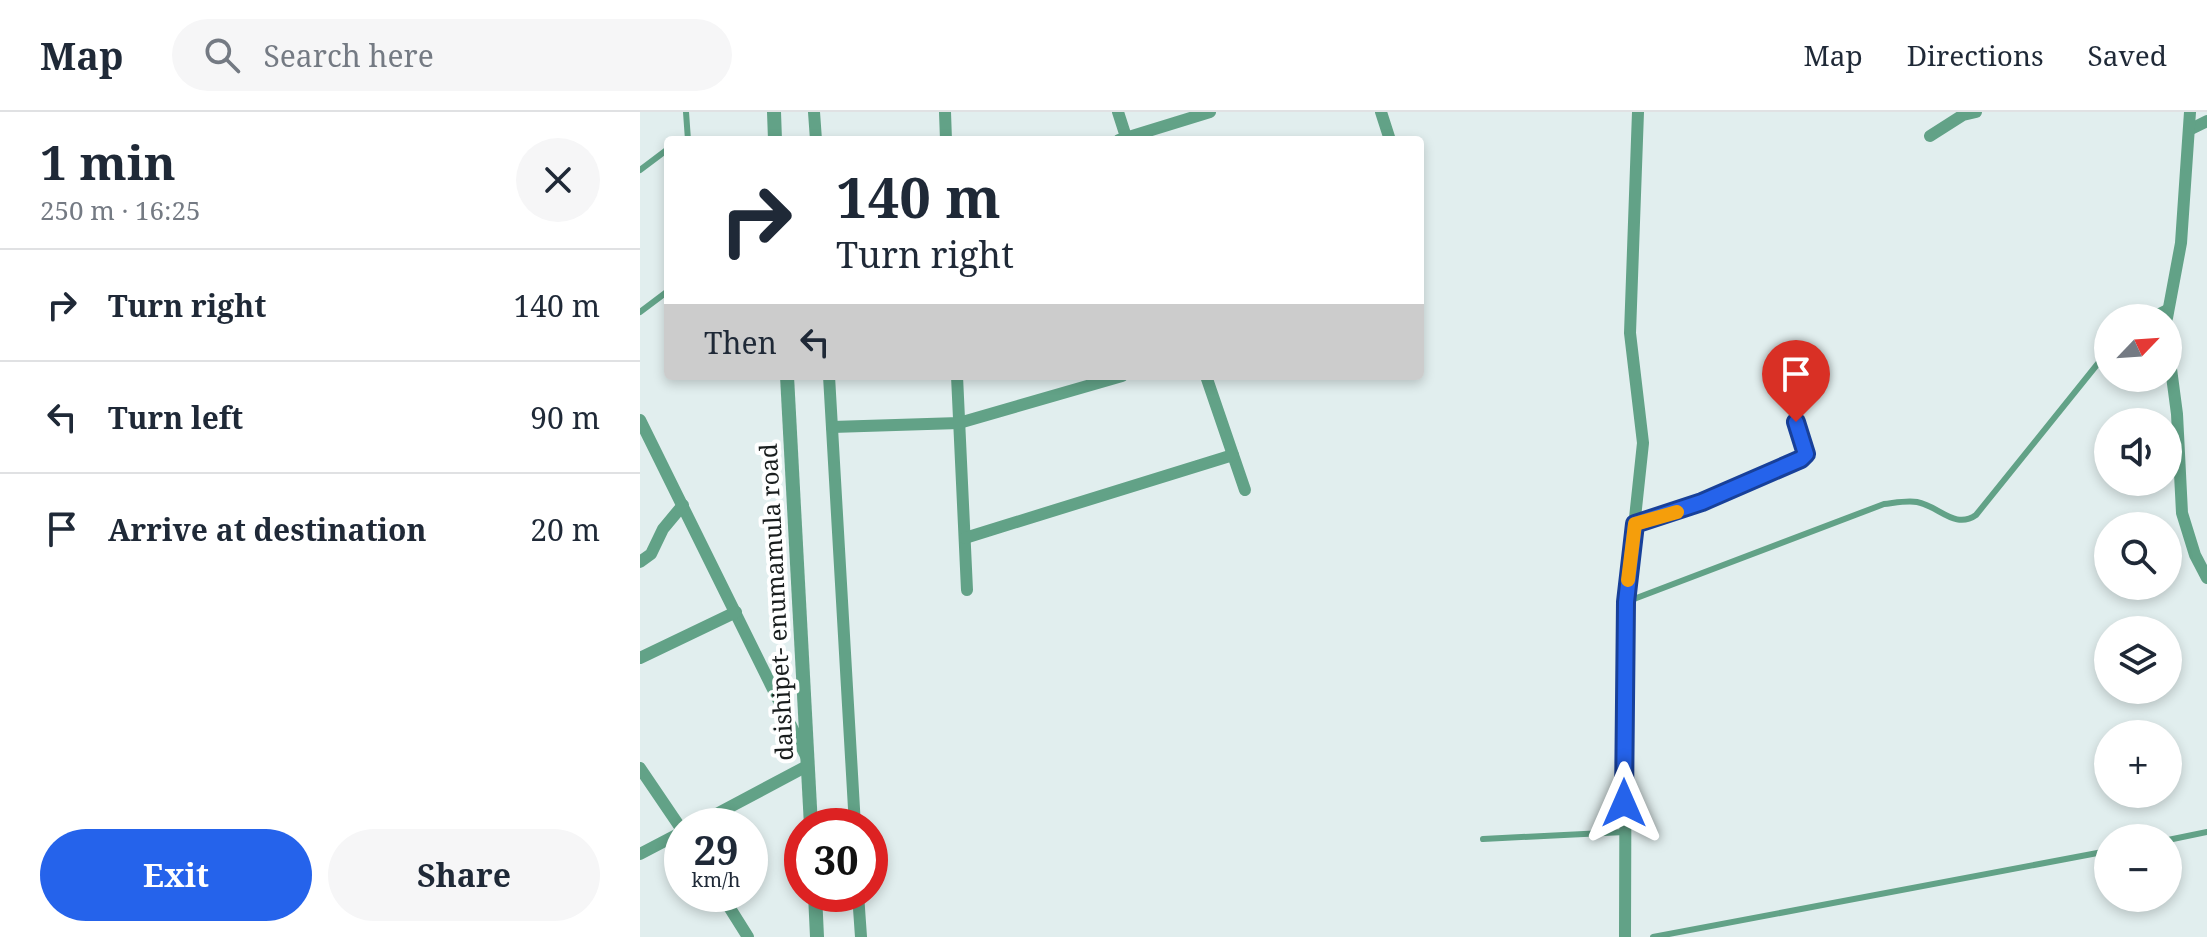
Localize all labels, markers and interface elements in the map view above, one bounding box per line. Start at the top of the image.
search box [172,19,732,91]
text: Map [40,29,124,81]
icon: search [200,33,244,77]
text: Search here [264,35,434,76]
text: Map [1803,36,1863,74]
text: Directions [1907,36,2044,74]
text: Saved [2088,36,2167,74]
text: 1 min [40,129,176,194]
button: close [516,138,600,222]
text: 140 m [836,158,1001,234]
icon: right [704,168,808,272]
text: 250 m · 16:25 [40,192,201,228]
text: Turn right [836,230,1014,279]
icon: right [40,283,84,327]
text: Turn right [108,285,266,326]
text: 140 m [514,285,600,326]
north arrow [2094,304,2182,392]
map controls [2094,304,2182,912]
icon: left [793,320,837,364]
text: Then [704,322,777,363]
pin [1762,340,1830,422]
icon: arrive [1774,352,1818,396]
icon: left [40,395,84,439]
text: Turn left [108,397,243,438]
text: 90 m [530,397,600,438]
button: sound [2094,408,2182,496]
street label: daishipet- enumamula road [751,442,800,762]
icon: arrive [40,507,84,551]
text: Arrive at destination [108,509,427,550]
text: 20 m [530,509,600,550]
button: search [2094,512,2182,600]
button: layers [2094,616,2182,704]
button: + [2094,720,2182,808]
position arrow [1582,761,1666,845]
speed limit sign: 30 [784,808,888,912]
text: 29 [693,822,739,877]
button: − [2094,824,2182,912]
button: Exit [40,829,312,921]
button: Share [328,829,600,921]
text: km/h [691,866,741,893]

